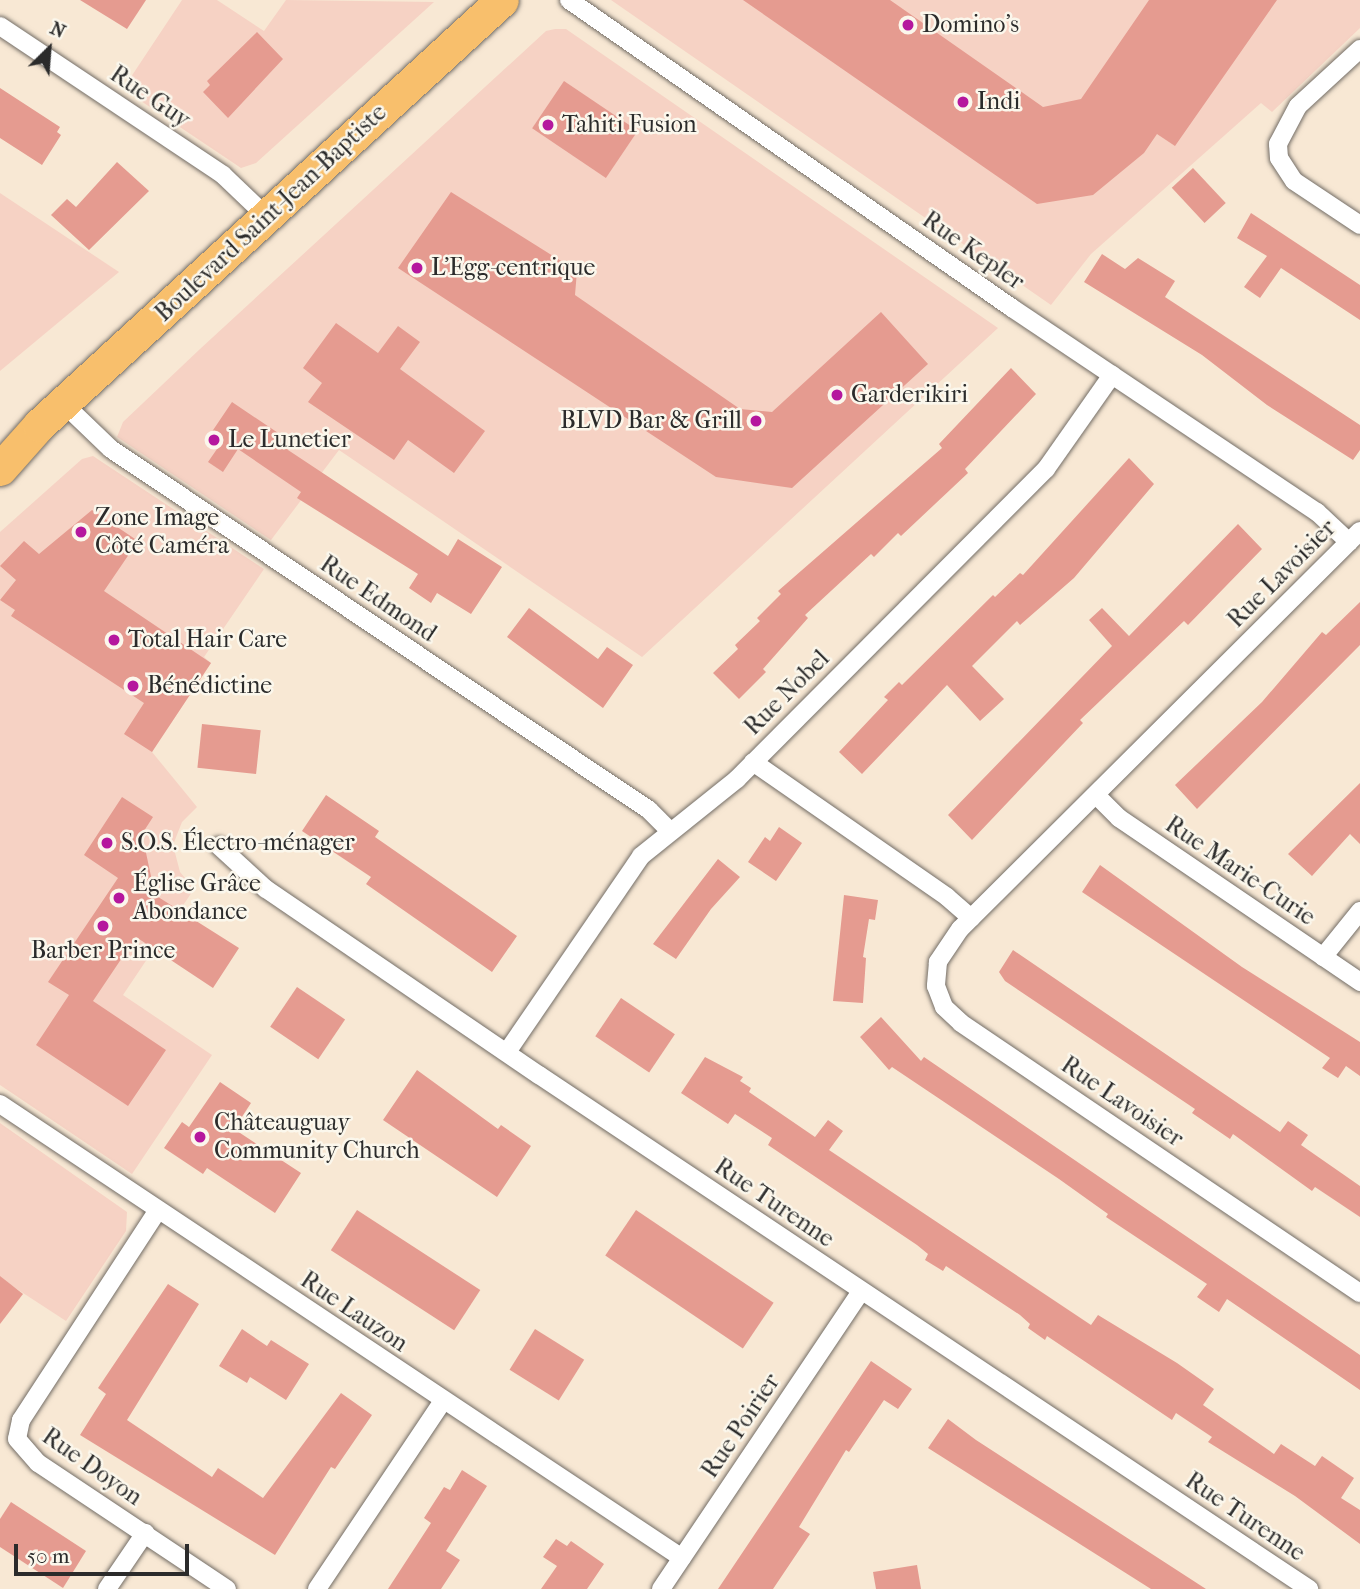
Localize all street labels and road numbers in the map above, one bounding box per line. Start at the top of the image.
street label: Rue Guy [104,60,196,134]
street label: Boulevard Saint-Jean-Baptiste [149,98,393,328]
street label: Rue Kepler [917,205,1029,297]
street label: Rue Lavoisier [1222,514,1342,634]
street label: Rue Edmond [314,550,442,648]
street label: Rue Nobel [739,645,835,741]
street label: Rue Marie-Curie [1160,810,1320,932]
street label: Rue Lavoisier [1055,1051,1189,1153]
street label: Rue Turenne [709,1152,839,1254]
street label: Rue Lauzon [295,1266,413,1358]
street label: Rue Poirier [696,1368,786,1484]
street label: Rue Doyon [36,1422,148,1512]
street label: Rue Turenne [1180,1466,1310,1568]

